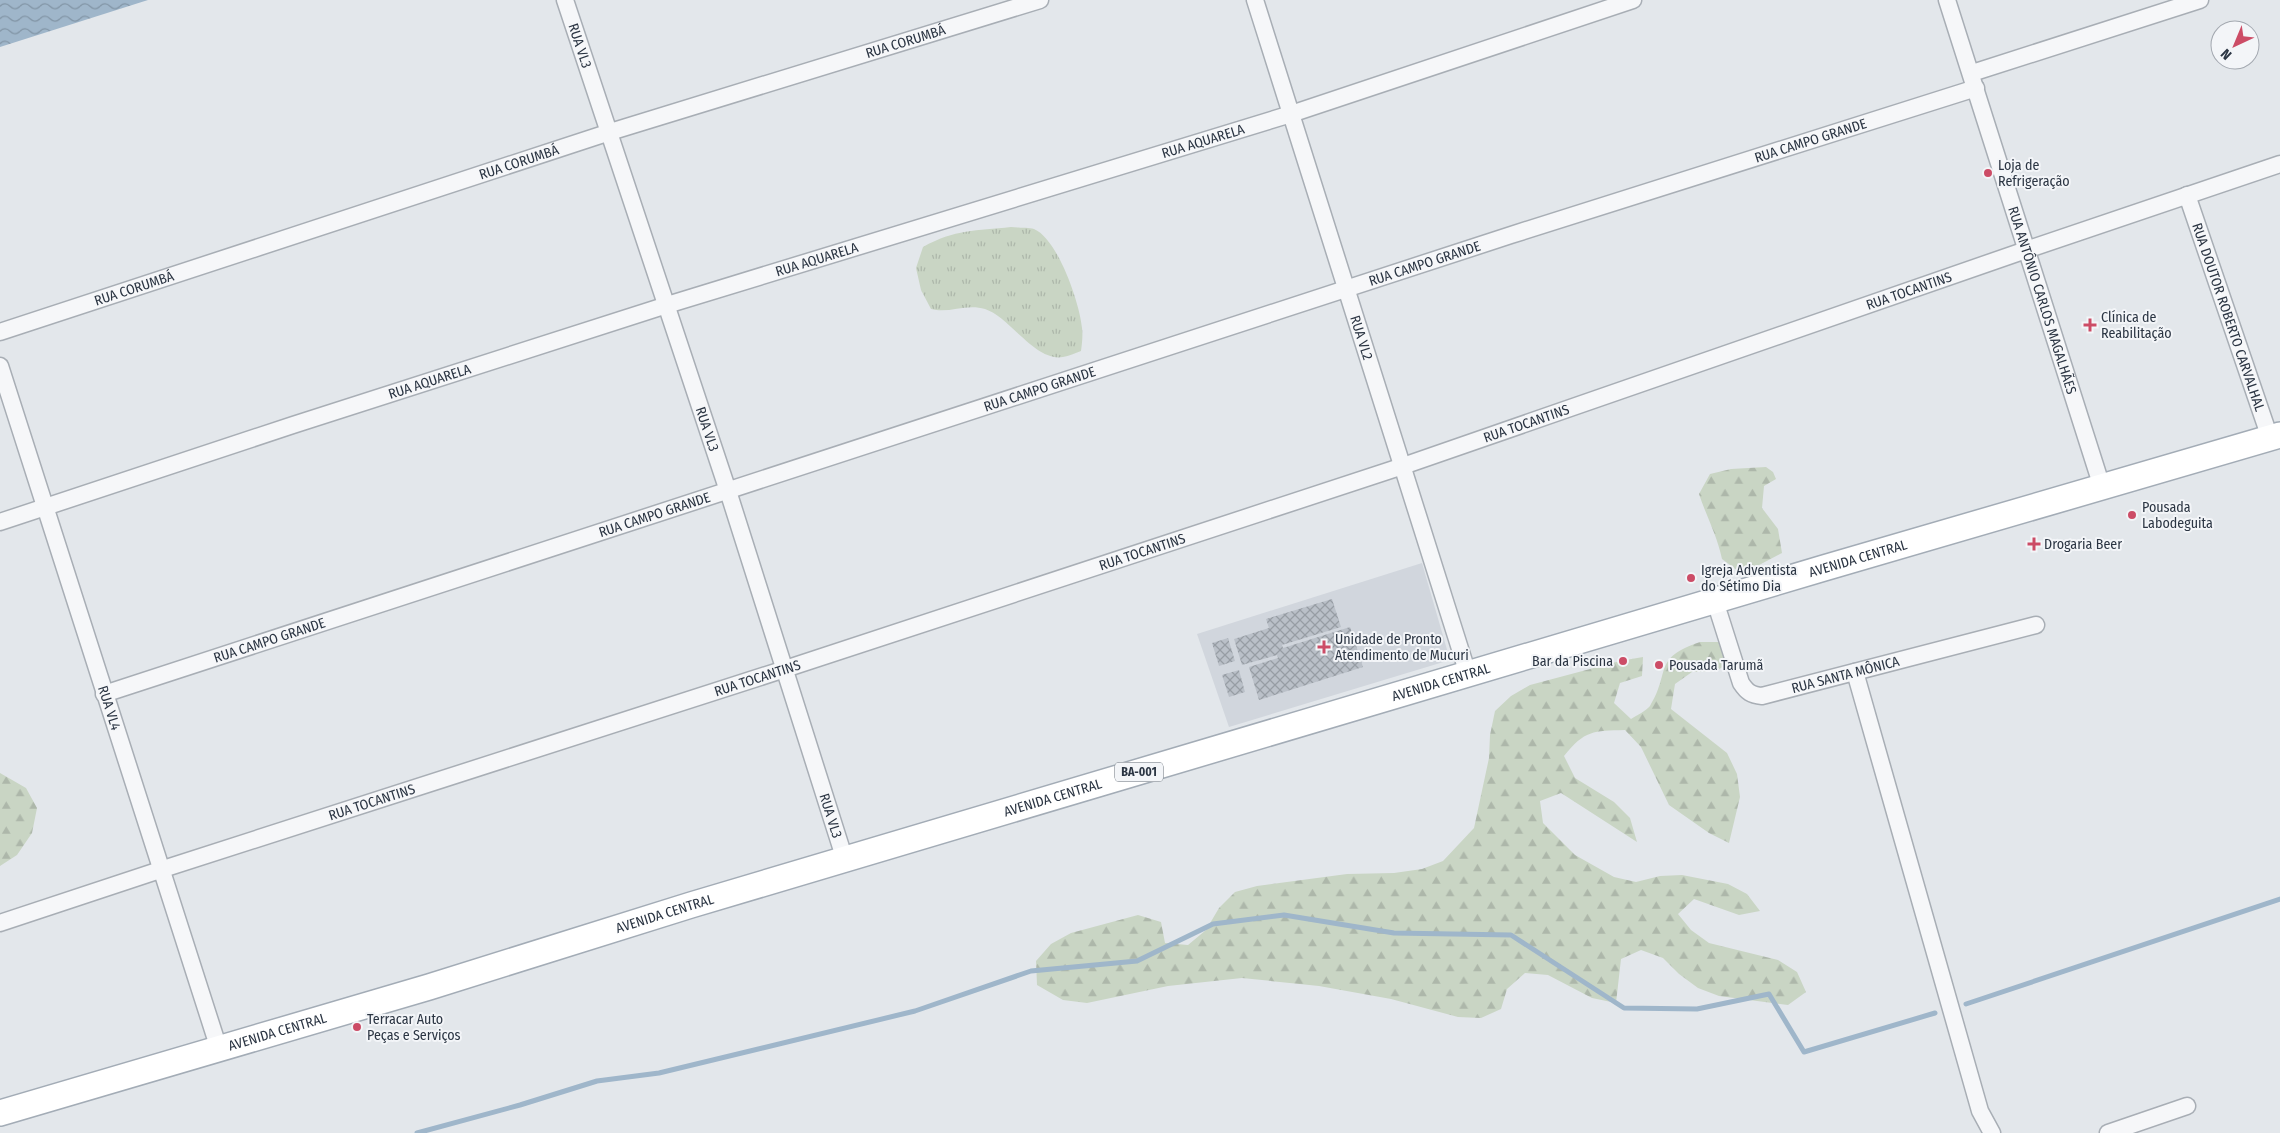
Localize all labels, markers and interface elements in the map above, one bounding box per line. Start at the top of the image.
street label: RUA CORUMBÁ [864,20,948,62]
north arrow [2210,20,2260,70]
street label: RUA VL3 [564,21,595,70]
text: N [2217,45,2235,63]
street label: RUA CAMPO GRANDE [1752,115,1869,166]
street label: RUA AQUARELA [1160,121,1247,162]
street label: RUA CORUMBÁ [477,140,562,183]
place label: Loja de Refrigeração [1998,157,2070,190]
marker: Loja de Refrigeração [1982,167,1994,179]
street label: RUA ANTÔNIO CARLOS MAGALHÃES [2004,204,2080,396]
street label: RUA DOUTOR ROBERTO CARVALHAL [2188,221,2268,414]
street label: RUA CAMPO GRANDE [1367,237,1483,290]
street label: RUA AQUARELA [773,239,861,280]
street label: RUA CORUMBÁ [92,266,177,310]
street label: RUA TOCANTINS [1864,268,1954,314]
place label: Clínica de Reabilitação [2101,309,2172,342]
street label: RUA VL2 [1346,313,1376,362]
marker: Clínica de Reabilitação [2083,318,2097,332]
street label: RUA AQUARELA [386,360,474,403]
street label: RUA CAMPO GRANDE [982,363,1098,415]
street label: RUA TOCANTINS [1481,401,1572,446]
street label: RUA VL3 [692,405,722,454]
street label: RUA CAMPO GRANDE [597,489,713,541]
place label: Pousada Labodeguita [2142,499,2213,532]
marker: Pousada Labodeguita [2126,509,2138,521]
street label: RUA TOCANTINS [1097,530,1188,574]
street label: AVENIDA CENTRAL [1807,536,1909,581]
place label: Drogaria Beer [2044,536,2122,553]
marker: Drogaria Beer [2028,538,2040,550]
place label: Igreja Adventista do Sétimo Dia [1701,562,1797,595]
marker: Igreja Adventista do Sétimo Dia [1685,572,1697,584]
street label: RUA CAMPO GRANDE [212,614,328,667]
place label: Unidade de Pronto Atendimento de Mucuri [1335,631,1469,664]
marker: Unidade de Pronto Atendimento de Mucuri [1317,640,1331,654]
place label: Bar da Piscina [1532,653,1613,670]
street label: RUA SANTA MÔNICA [1790,653,1902,697]
marker: Bar da Piscina [1617,655,1629,667]
street label: RUA TOCANTINS [712,656,803,700]
place label: Pousada Tarumã [1669,657,1764,674]
marker: Pousada Tarumã [1653,659,1665,671]
street label: AVENIDA CENTRAL [1390,660,1492,705]
street label: RUA VL4 [94,684,124,733]
road number: BA-001 [1115,762,1163,782]
street label: AVENIDA CENTRAL [1002,775,1104,821]
street label: RUA TOCANTINS [327,781,417,824]
street label: RUA VL3 [815,791,846,840]
street label: AVENIDA CENTRAL [614,891,716,937]
street label: AVENIDA CENTRAL [226,1010,329,1055]
place label: Terracar Auto Peças e Serviços [367,1011,460,1044]
marker: Terracar Auto Peças e Serviços [351,1021,363,1033]

